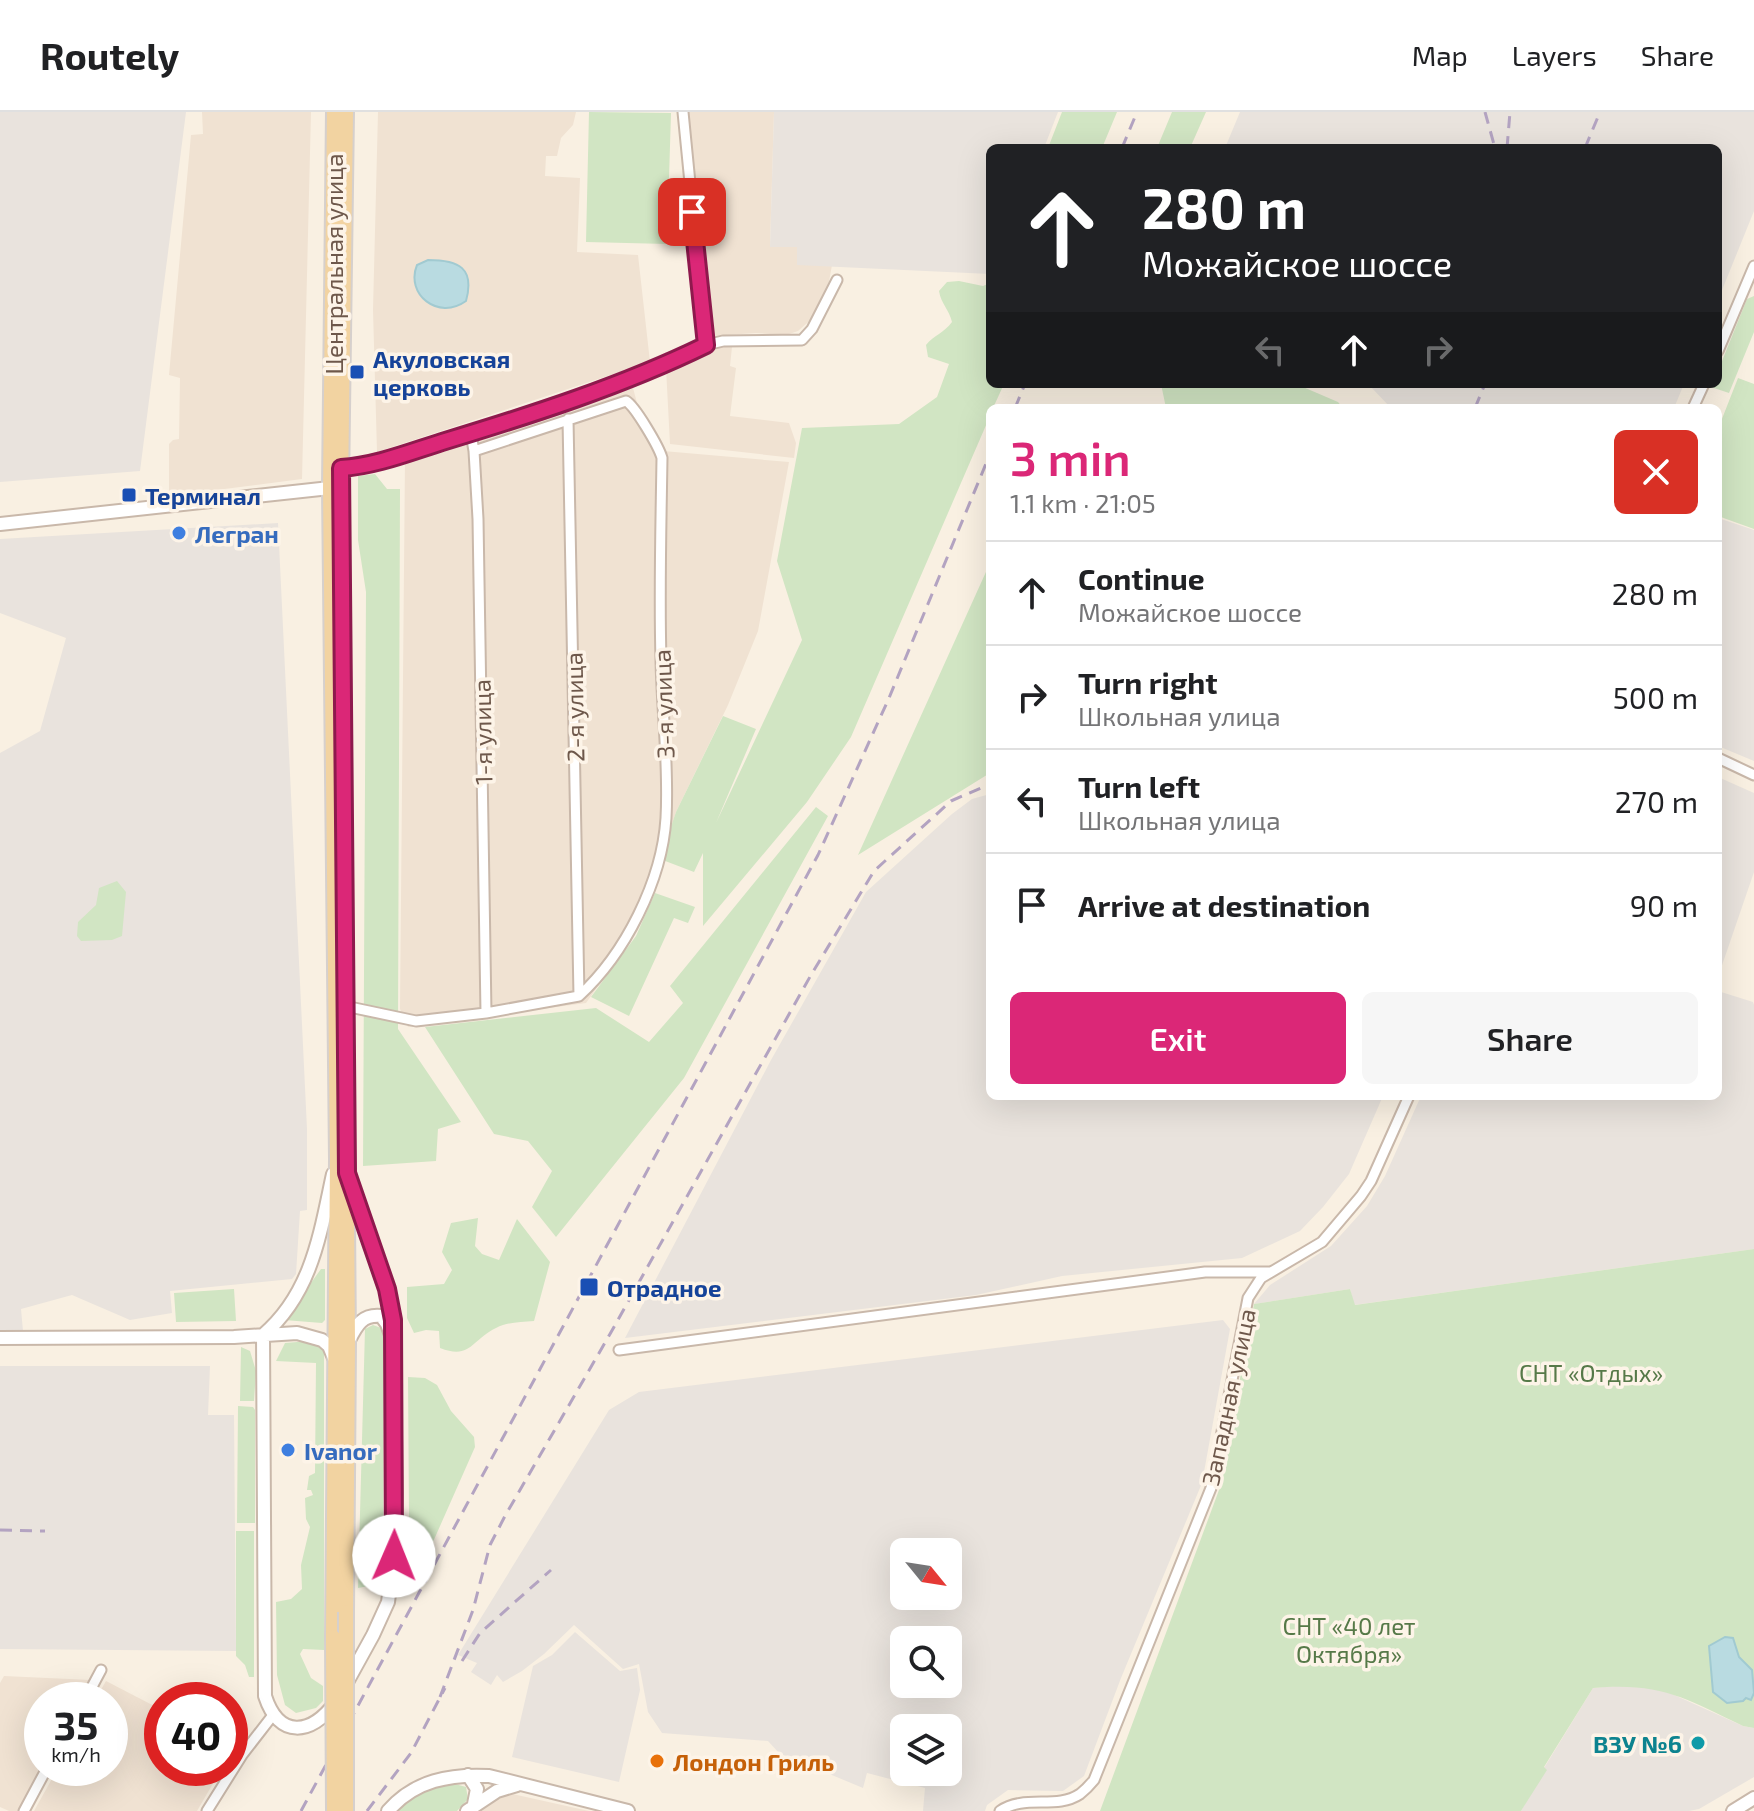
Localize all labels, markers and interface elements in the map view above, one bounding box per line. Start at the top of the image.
text: Routely [40,32,179,78]
text: Map [1412,38,1468,72]
text: Layers [1512,38,1597,72]
text: Share [1641,38,1714,72]
street label: Центральная улица [319,153,349,375]
text: 280 m [1142,173,1306,240]
icon: ahead [1010,176,1114,280]
pin [658,178,726,246]
icon: arrive [670,190,714,234]
text: Можайское шоссе [1142,241,1452,284]
icon: left [1248,328,1292,372]
icon: ahead [1332,328,1376,372]
icon: right [1416,328,1460,372]
place label: Акуловская церковь [373,344,510,401]
marker: Акуловская церковь [348,363,366,381]
text: 3 min [1010,428,1131,486]
button: close [1614,430,1698,514]
place label: Терминал [145,481,261,510]
marker: Терминал [120,486,138,504]
text: 1.1 km · 21:05 [1010,487,1156,518]
place label: Легран [195,519,279,548]
marker: Легран [170,524,188,542]
text: Continue [1078,560,1205,596]
icon: ahead [1010,571,1054,615]
text: 280 m [1612,575,1698,611]
text: Можайское шоссе [1078,596,1302,627]
street label: 3-я улица [647,649,680,759]
street label: 2-я улица [559,652,590,762]
text: Turn right [1078,664,1218,700]
icon: right [1010,675,1054,719]
street label: 1-я улица [467,679,498,785]
text: 500 m [1613,679,1698,715]
text: Школьная улица [1078,700,1281,731]
text: Turn left [1078,768,1200,804]
icon: left [1010,779,1054,823]
text: 270 m [1615,783,1698,819]
text: Школьная улица [1078,804,1281,835]
icon: arrive [1010,883,1054,927]
text: Arrive at destination [1078,887,1370,923]
text: 90 m [1630,887,1698,923]
button: Exit [1010,992,1346,1084]
button: Share [1362,992,1698,1084]
place label: Отрадное [607,1273,721,1302]
marker: Отрадное [578,1276,600,1298]
street label: Западная улица [1195,1306,1262,1488]
park label: СНТ «Отдых» [1519,1358,1663,1387]
place label: Ivanor [304,1436,378,1465]
marker: Ivanor [279,1441,297,1459]
position arrow [352,1514,436,1598]
north arrow [890,1538,962,1610]
map controls [890,1538,962,1786]
park label: СНТ «40 лет Октября» [1283,1611,1416,1668]
button: search [890,1626,962,1698]
speed limit sign: 40 [144,1682,248,1786]
text: 35 [54,1700,98,1748]
button: layers [890,1714,962,1786]
place label: ВЗУ №6 [1593,1729,1682,1758]
marker: ВЗУ №6 [1689,1734,1707,1752]
text: km/h [51,1742,101,1766]
place label: Лондон Гриль [673,1747,834,1776]
marker: Лондон Гриль [648,1752,666,1770]

